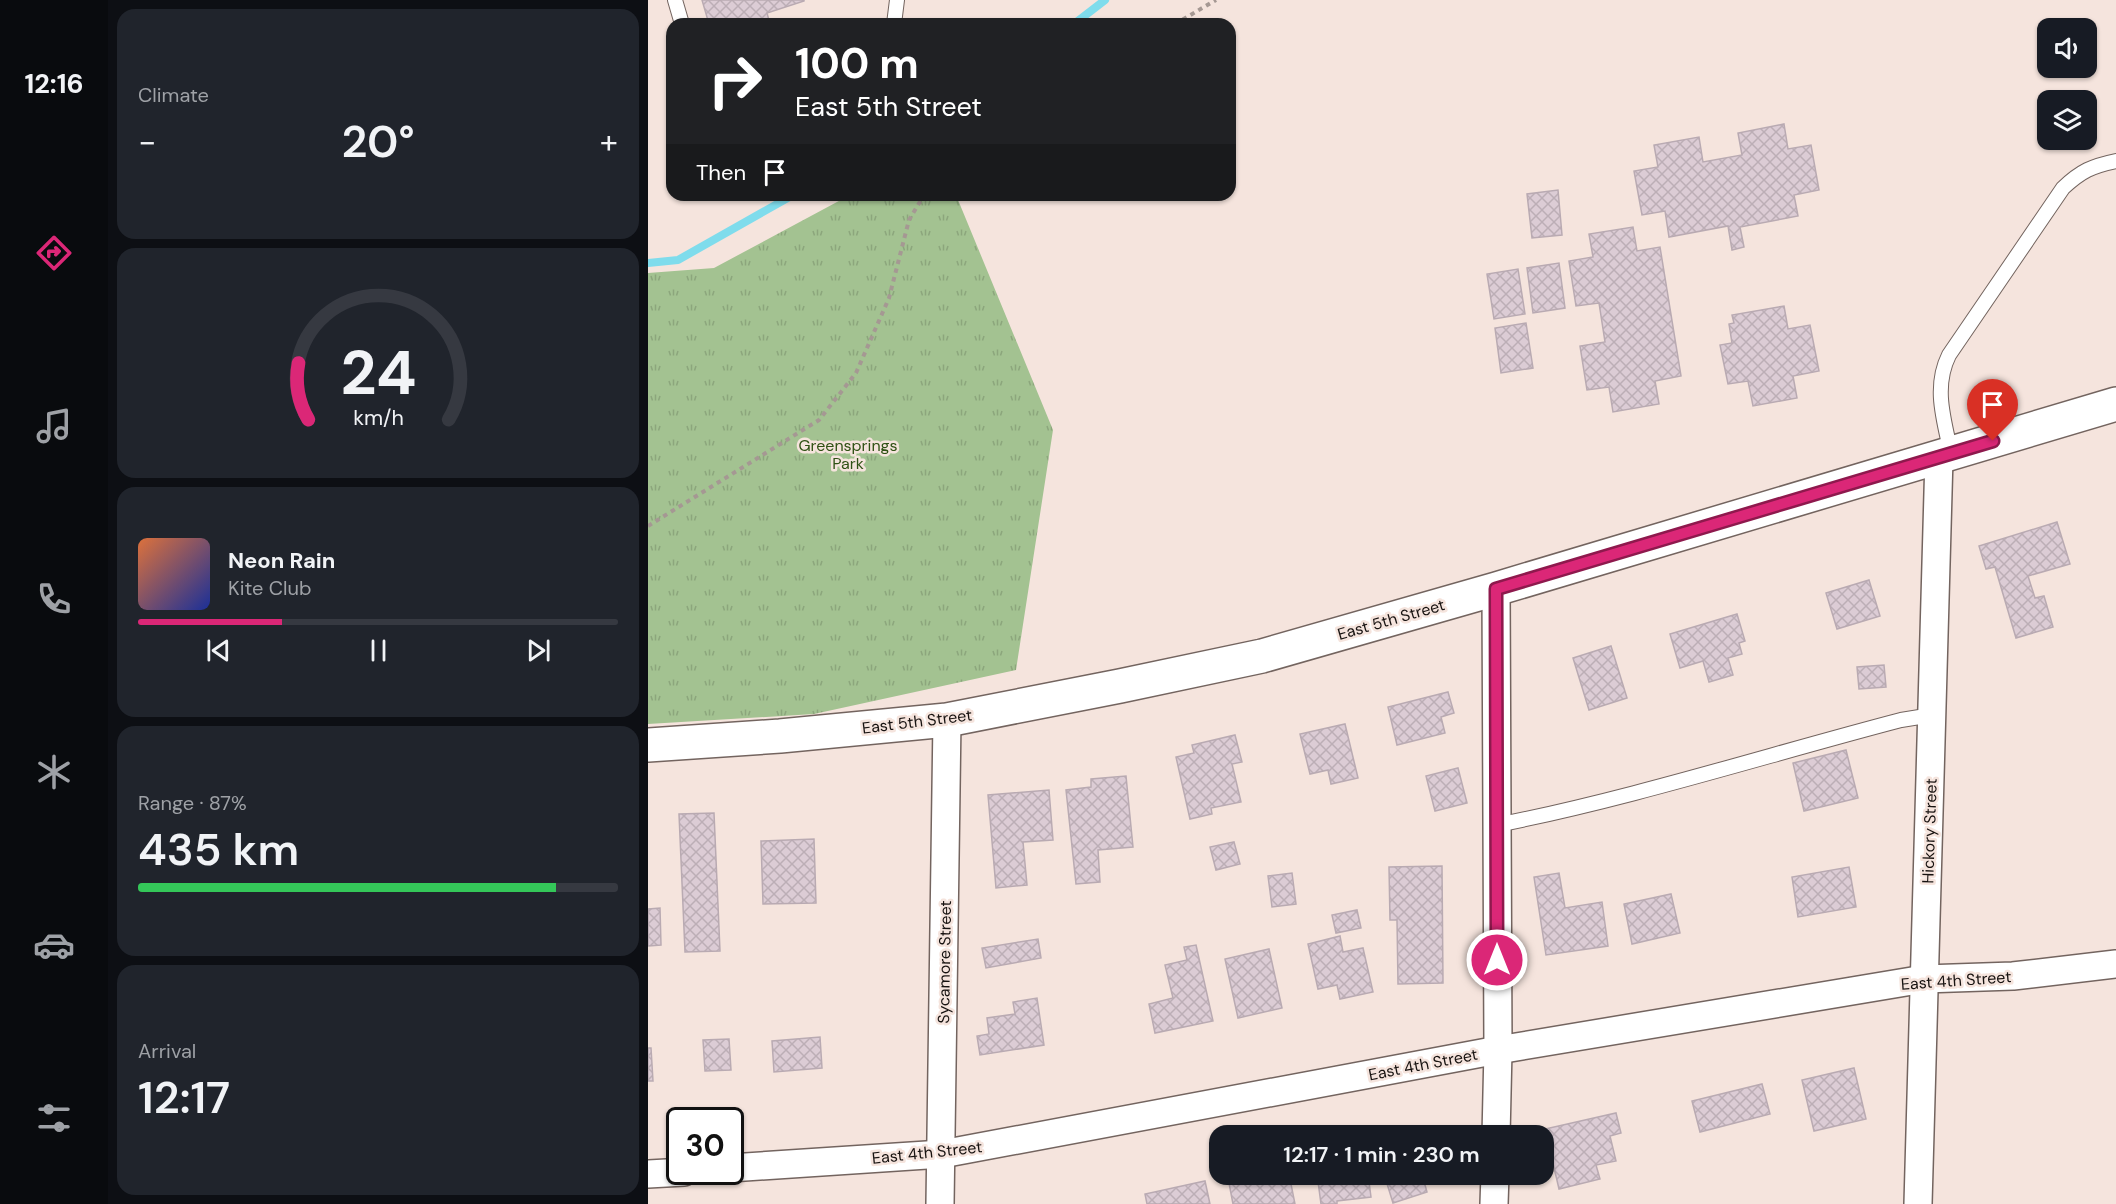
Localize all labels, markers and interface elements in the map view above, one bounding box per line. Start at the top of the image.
map controls [2037,18,2097,150]
button: sound [2037,18,2097,78]
text: 100 m [795,36,919,91]
icon: right [696,42,774,120]
text: 12:16 [24,66,84,101]
text: Climate [138,82,209,108]
text: East 5th Street [795,89,982,124]
button: layers [2037,90,2097,150]
text: 20° [341,112,415,171]
text: − [138,120,156,163]
text: + [600,120,618,163]
icon: arrive [758,156,791,189]
text: Then [696,158,746,187]
icon: directions [33,232,75,274]
text: 24 [340,332,416,413]
pin [1967,379,2018,441]
icon: arrive [1976,388,2009,421]
text: km/h [353,404,403,432]
icon: music [33,405,75,447]
park label: Greensprings Park [798,435,898,474]
text: Neon Rain [228,546,335,575]
text: Kite Club [228,575,312,601]
icon: phone [33,578,75,620]
street label: East 5th Street [1335,594,1447,645]
icon: previous [202,634,235,667]
icon: pause [362,634,395,667]
icon: next [522,634,555,667]
street label: East 5th Street [861,704,973,739]
icon: climate [33,751,75,793]
street label: Hickory Street [1917,778,1942,884]
text: Range · 87% [138,790,247,816]
text: 435 km [138,820,299,879]
street label: Sycamore Street [933,900,956,1024]
icon: car [33,924,75,966]
position arrow [1465,928,1529,992]
street label: East 4th Street [1900,966,2012,995]
text: Arrival [138,1038,196,1064]
street label: East 4th Street [1367,1044,1479,1085]
text: 12:17 [138,1068,230,1127]
icon: filters [33,1097,75,1139]
speed limit sign: 30 [666,1107,744,1185]
street label: East 4th Street [871,1136,983,1169]
text: 12:17 · 1 min · 230 m [1283,1140,1480,1169]

